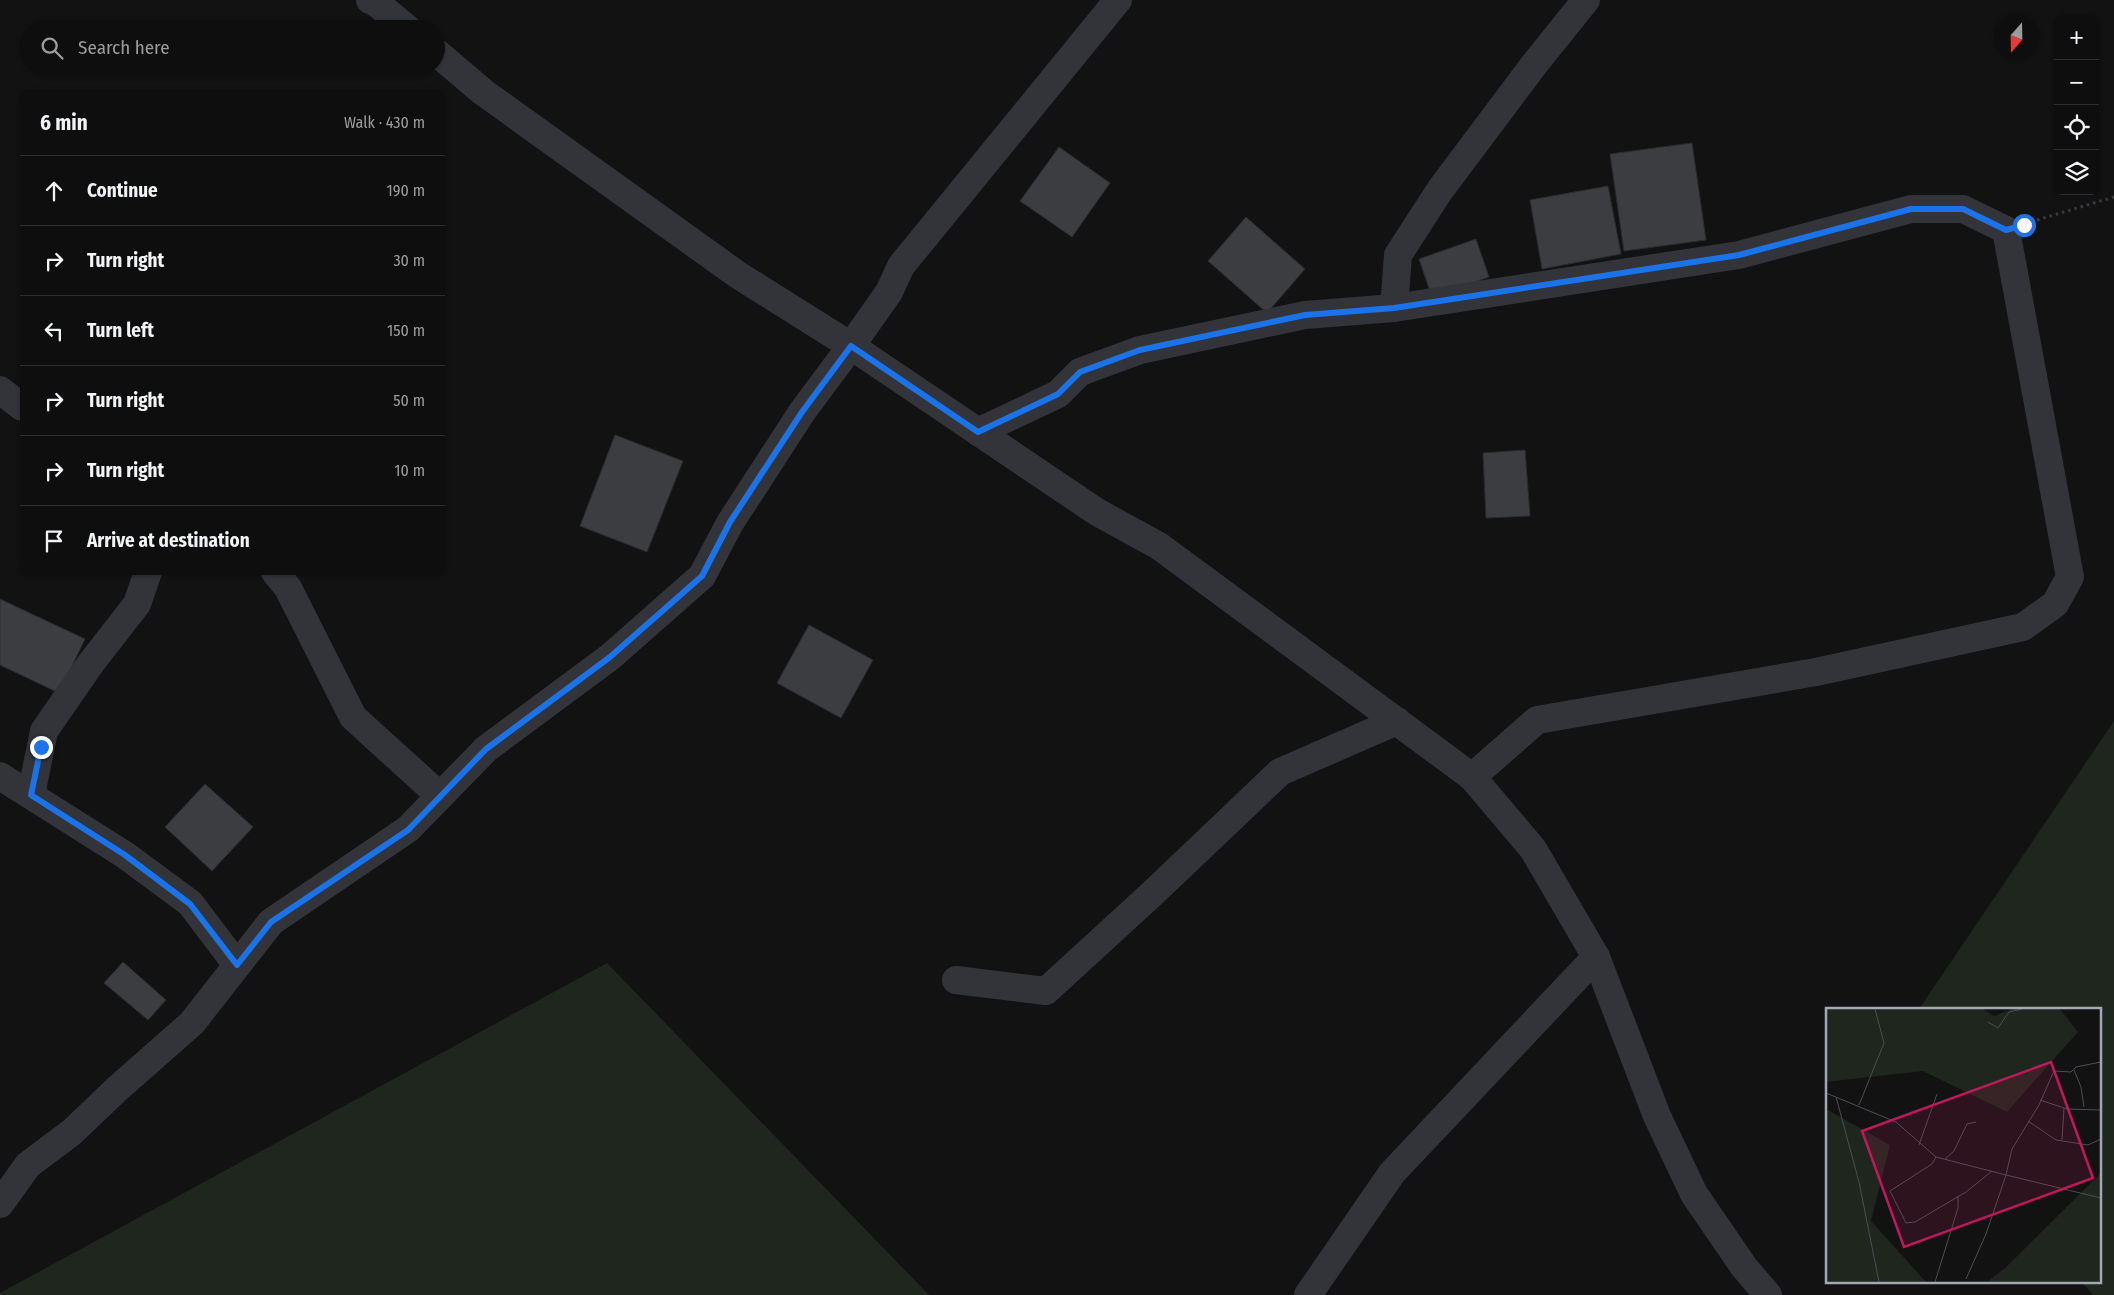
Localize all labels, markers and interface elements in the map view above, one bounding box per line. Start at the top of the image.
north arrow [1994,15,2039,60]
map controls [2054,15,2099,195]
button: + [2054,15,2099,60]
search box [20,20,445,75]
icon: search [38,34,66,62]
text: Search here [78,36,170,59]
button: − [2054,60,2099,105]
button: locate [2054,105,2099,150]
text: 6 min [40,110,88,136]
text: Walk · 430 m [344,113,425,132]
button: layers [2054,150,2099,195]
icon: ahead [40,177,68,205]
text: Continue [87,179,158,202]
text: 190 m [387,181,425,200]
route start [2013,214,2036,237]
icon: right [40,247,68,275]
text: Turn right [87,249,164,272]
text: 30 m [393,251,425,270]
icon: left [40,317,68,345]
text: Turn left [87,319,154,342]
text: 150 m [387,321,425,340]
icon: right [40,387,68,415]
text: Turn right [87,389,164,412]
text: 50 m [393,391,425,410]
icon: right [40,457,68,485]
text: Turn right [87,459,164,482]
text: 10 m [394,461,425,480]
icon: arrive [40,527,68,555]
text: Arrive at destination [87,529,250,552]
route end [30,736,53,759]
inset map [1826,1008,2102,1282]

